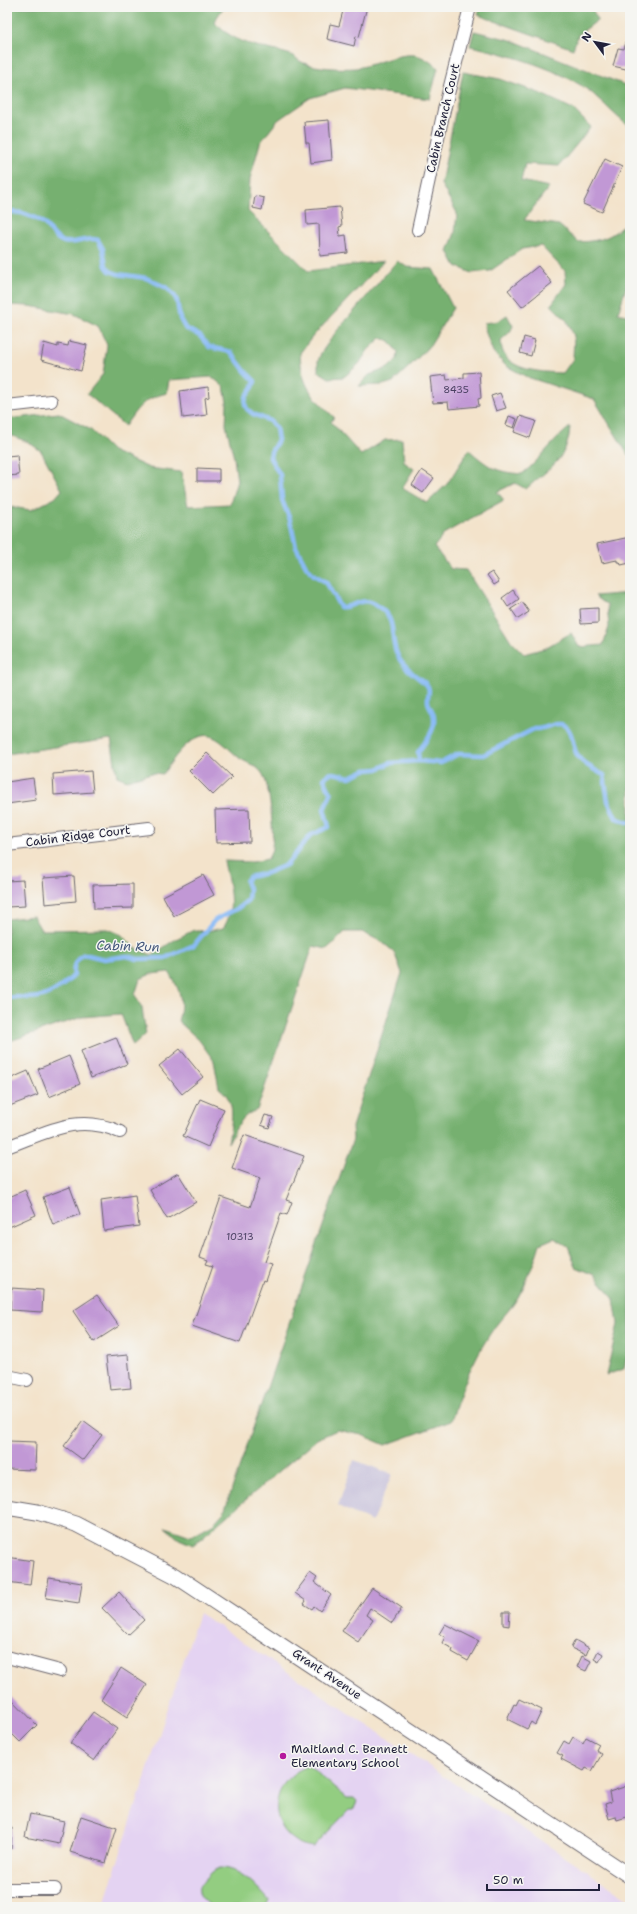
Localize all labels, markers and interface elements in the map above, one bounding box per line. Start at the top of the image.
north arrow [575,22,615,62]
text: N [578,29,596,45]
street label: Cabin Branch Court [423,62,463,174]
house number: 8435 [443,383,469,396]
street label: Cabin Ridge Court [25,822,131,850]
water label: Cabin Run [96,936,160,956]
house number: 10313 [226,1230,254,1243]
street label: Grant Avenue [289,1645,365,1703]
place label: Maitland C. Bennett Elementary School [291,1741,408,1771]
marker: Maitland C. Bennett Elementary School [278,1751,288,1761]
scale bar [487,1866,599,1892]
text: 50 m [493,1872,523,1888]

